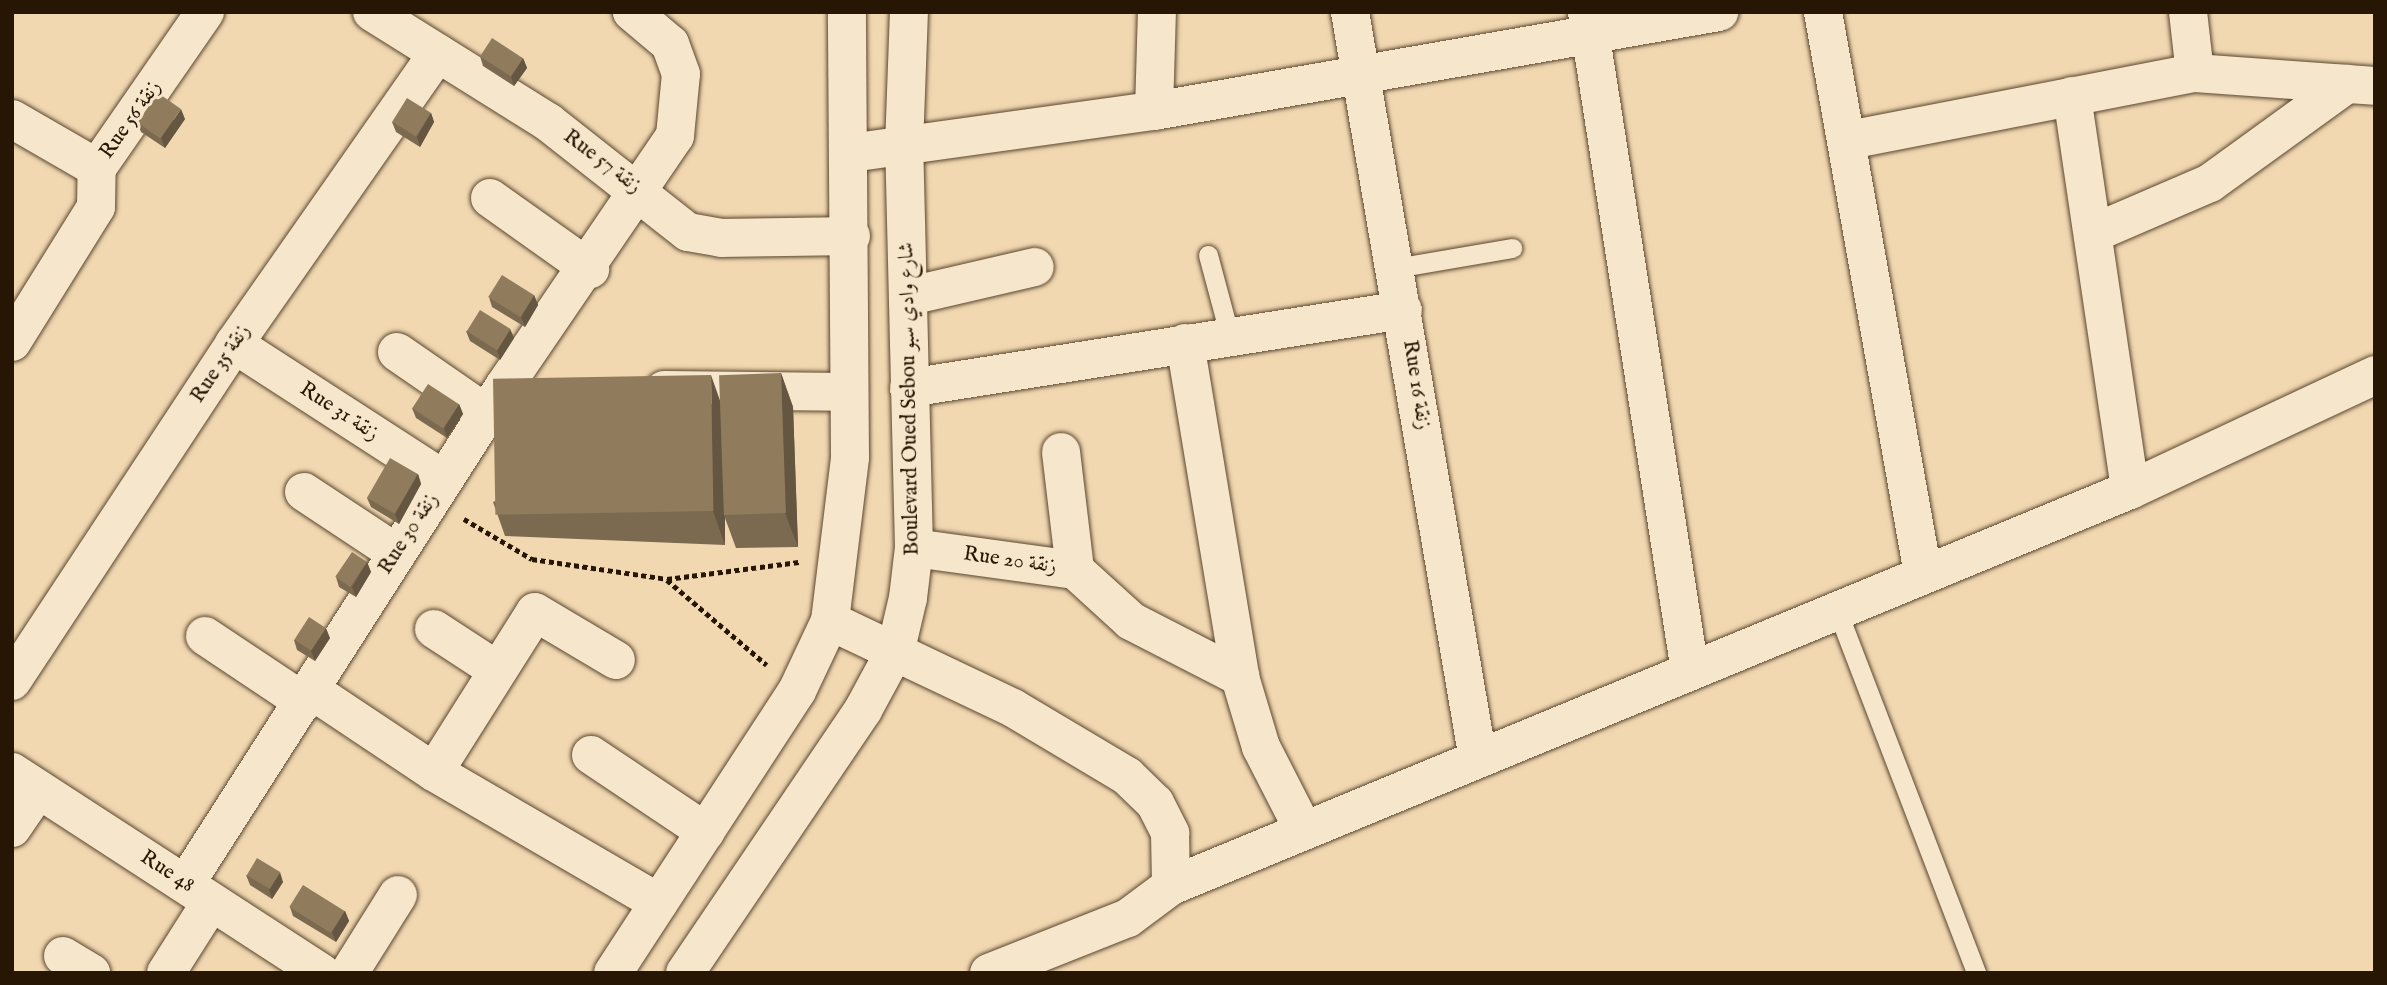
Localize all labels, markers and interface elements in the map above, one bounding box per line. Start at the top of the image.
street label: Rue 56 زنقة [95,76,167,164]
street label: Rue 57 زنقة [558,124,646,200]
street label: Boulevard Oued Sebou شارع وادي سبو [895,242,925,556]
street label: Rue 35 زنقة [186,320,256,408]
street label: Rue 16 زنقة [1396,338,1436,432]
street label: Rue 31 زنقة [295,377,383,447]
street label: Rue 30 زنقة [373,489,445,579]
street label: Rue 20 زنقة [962,542,1058,580]
street label: Rue 48 [135,845,199,899]

